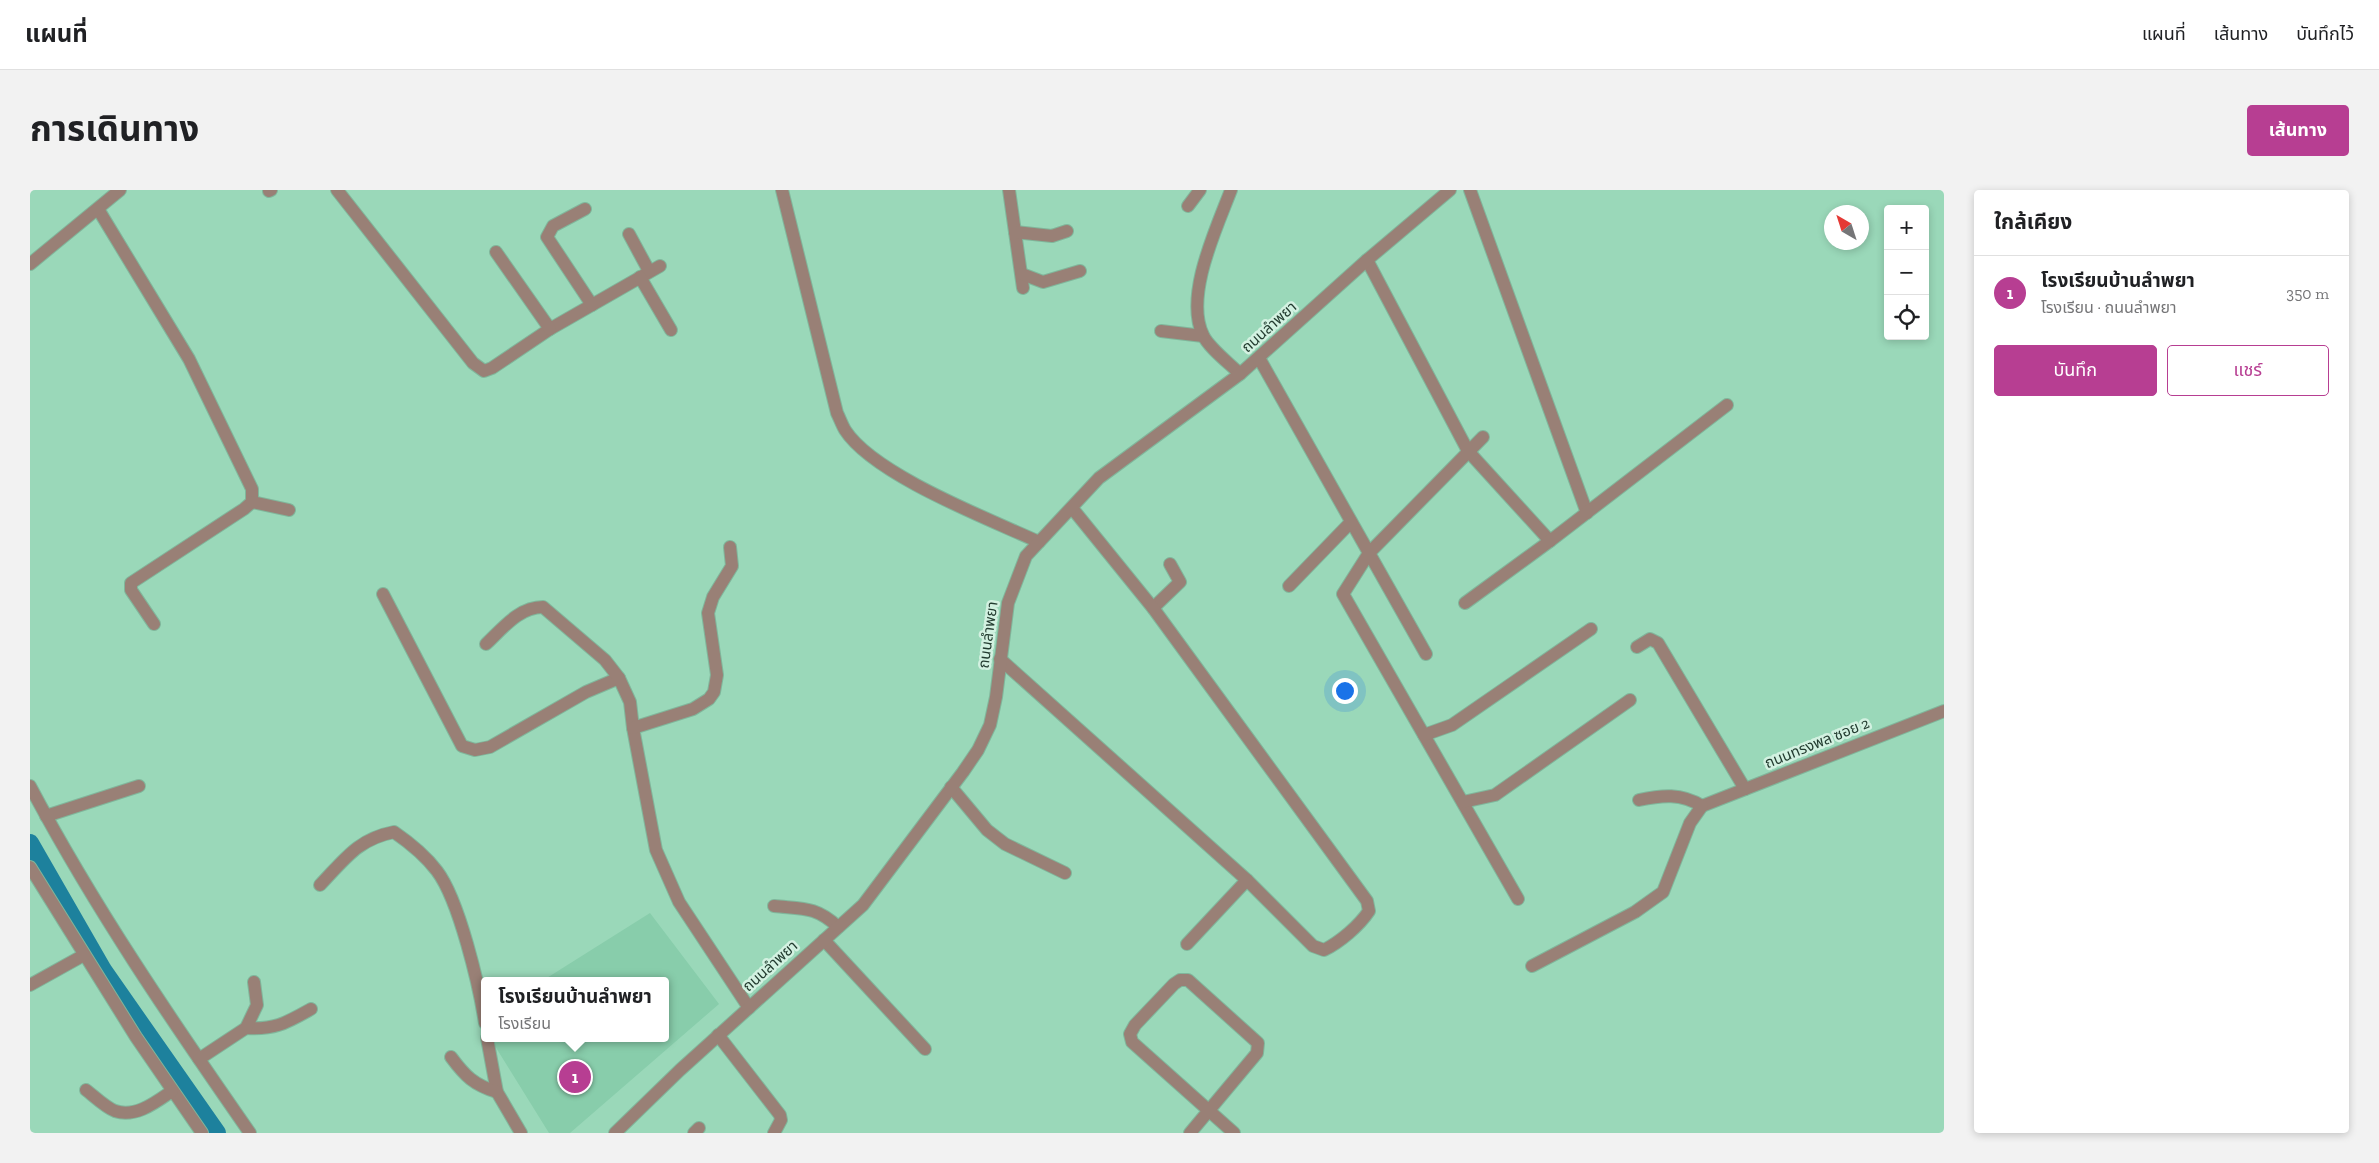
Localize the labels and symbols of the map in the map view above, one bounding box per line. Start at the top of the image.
north arrow [1824,205,1869,250]
street label: ถนนลำพยา [1238,298,1300,356]
street label: ถนนลำพยา [974,600,1002,670]
your location [1332,678,1358,704]
street label: ถนนทรงพล ซอย 2 [1762,714,1872,772]
street label: ถนนลำพยา [739,937,801,995]
pin: 1 [559,1058,591,1096]

